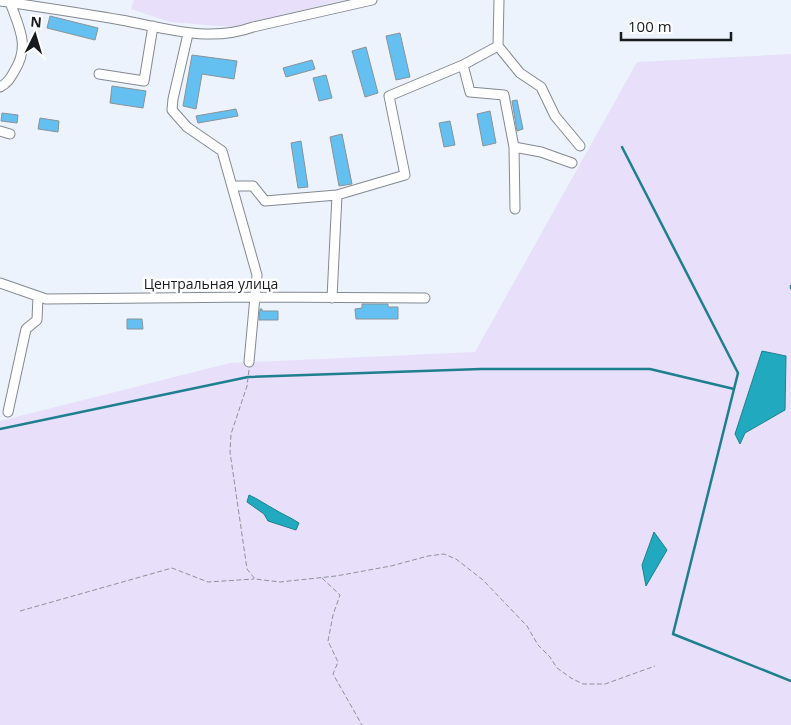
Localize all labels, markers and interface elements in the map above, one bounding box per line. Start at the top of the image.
north arrow [10,10,60,60]
scale bar [621,10,731,42]
text: N [30,12,43,32]
text: 100 m [628,16,672,36]
street label: Центральная улица [144,274,278,293]

